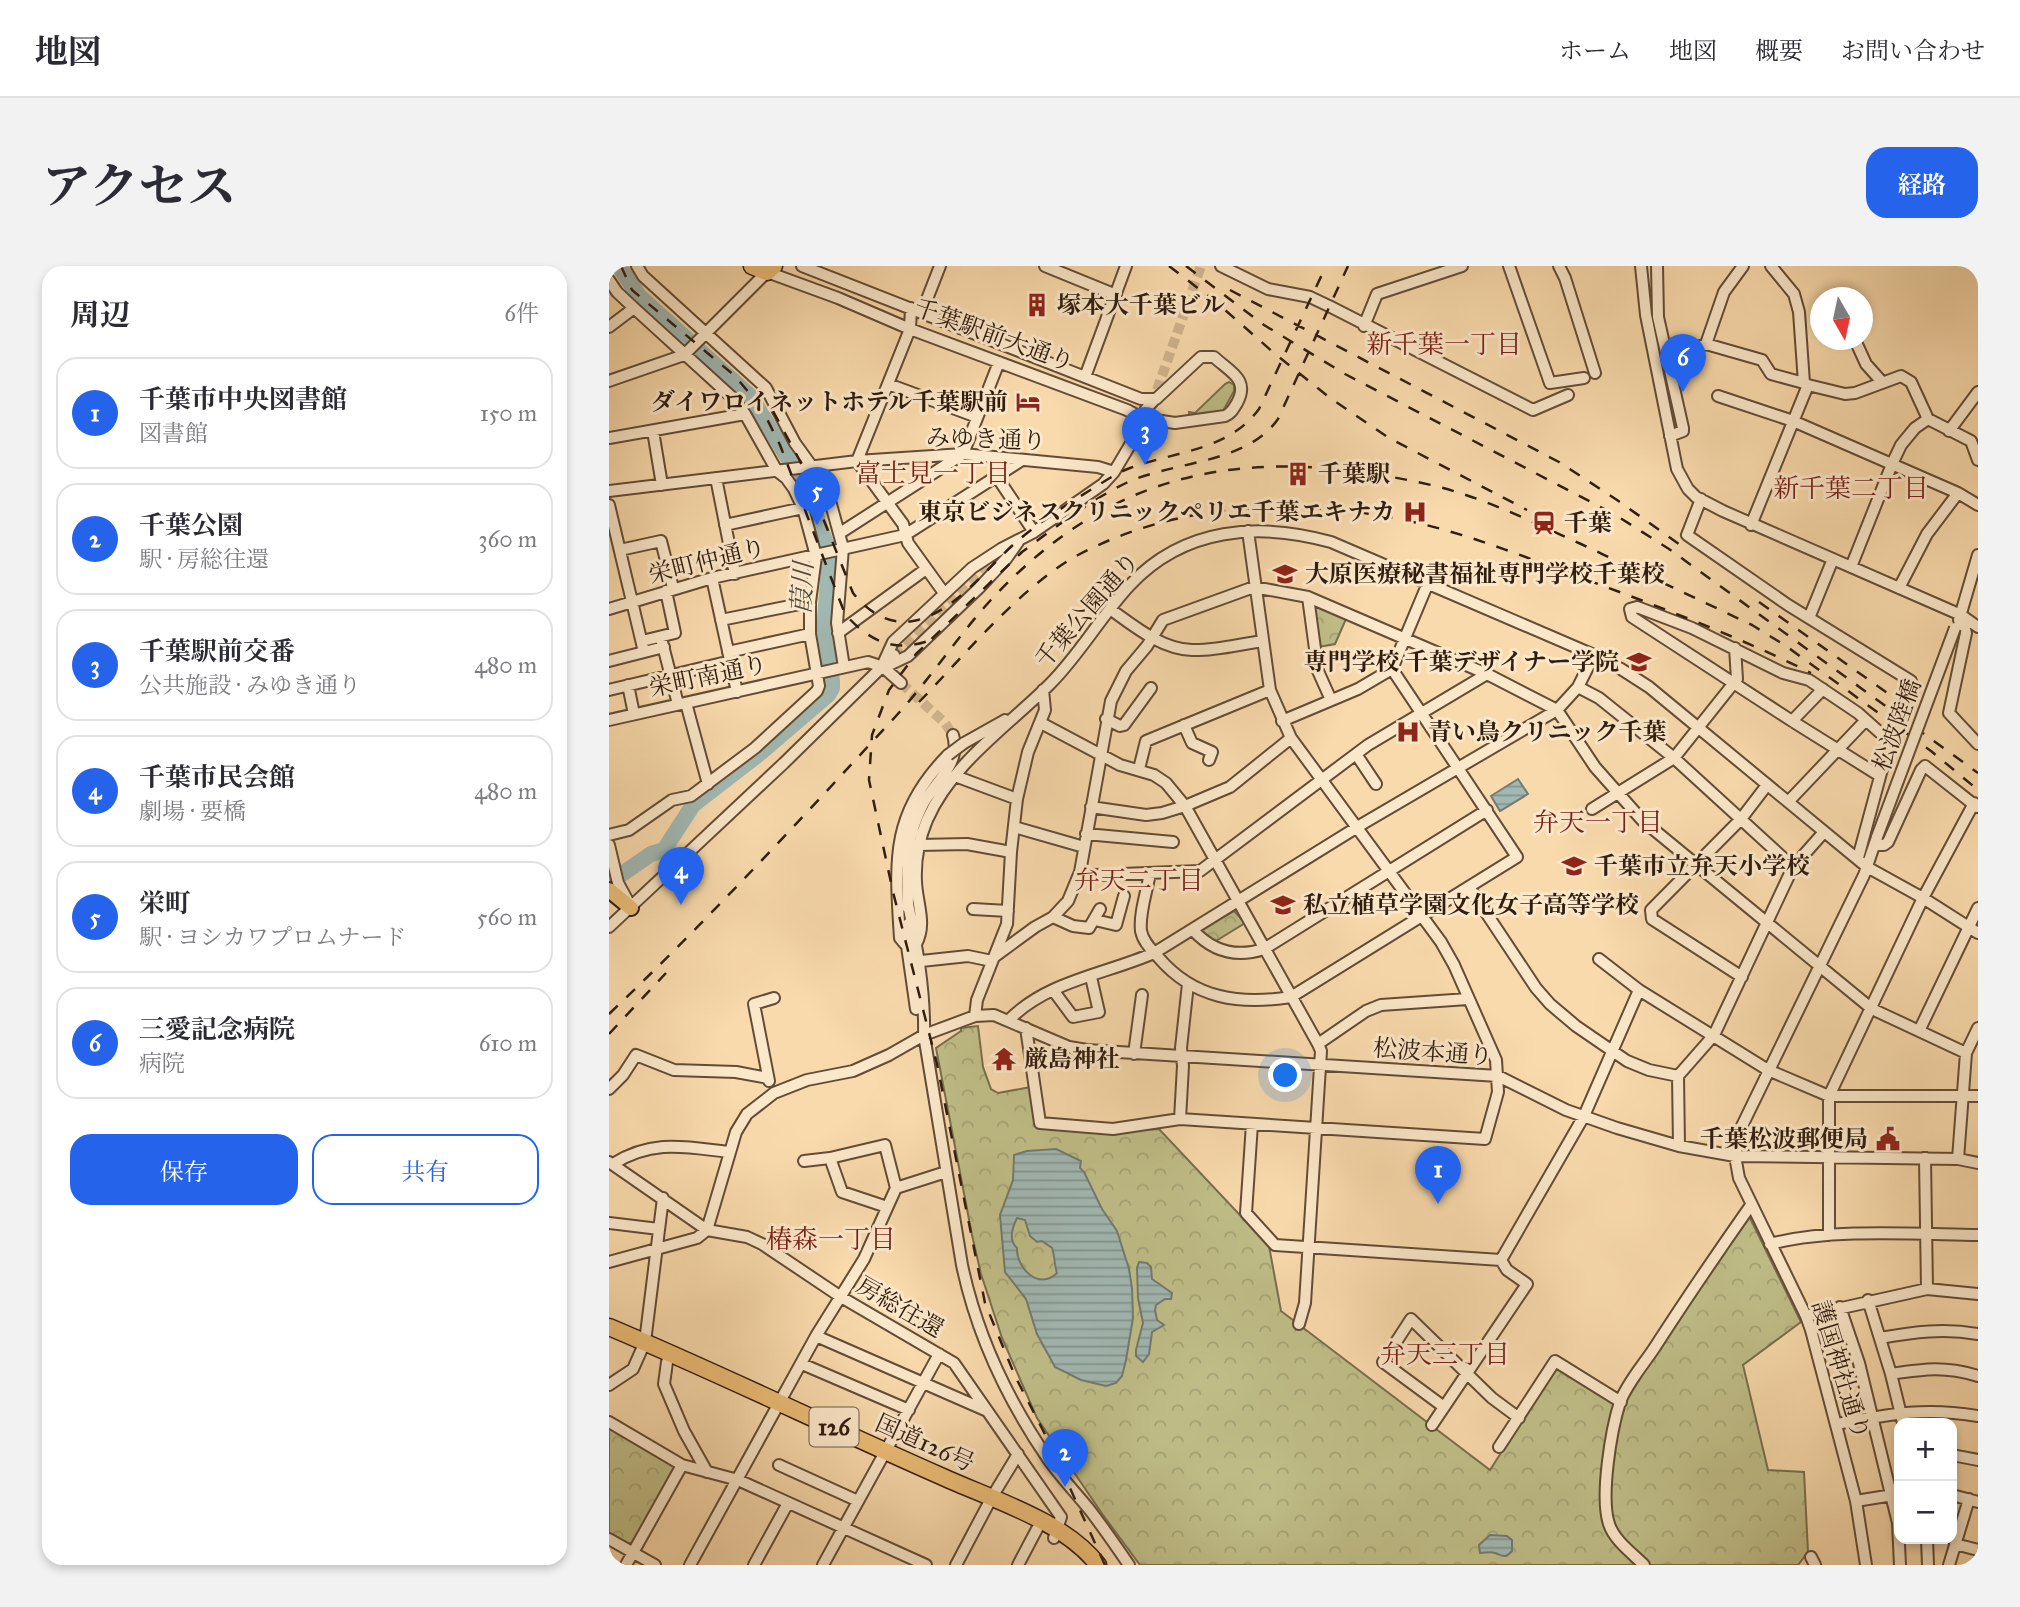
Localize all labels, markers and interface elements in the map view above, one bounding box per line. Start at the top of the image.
text: 地図 [35,32,101,72]
text: ホーム [1559,36,1631,66]
text: 地図 [1669,36,1717,66]
text: 概要 [1755,36,1803,66]
text: お問い合わせ [1841,36,1985,66]
button: 経路 [1866,147,1978,218]
text: アクセス [42,157,237,216]
north arrow [1810,287,1873,350]
place label: 塚本大千葉ビル [1057,290,1225,320]
building icon: 塚本大千葉ビル [1023,291,1051,319]
street label: 千葉駅前大通り [910,292,1078,378]
text: 周辺 [70,297,130,333]
text: 6件 [504,299,539,327]
district label: 新千葉一丁目 [1366,328,1522,360]
pin: 6 [1660,334,1706,392]
text: 千葉市中央図書館 [139,383,347,415]
place label: ダイワロイネットホテル千葉駅前 [651,387,1008,417]
hotel icon: ダイワロイネットホテル千葉駅前 [1014,388,1042,416]
text: 1 [90,399,100,427]
text: 150 m [480,399,537,427]
pin: 3 [1122,407,1168,465]
text: 図書館 [139,419,208,447]
street label: みゆき通り [926,422,1046,456]
district label: 富士見一丁目 [855,457,1011,489]
place label: 千葉駅 [1318,459,1390,489]
building icon: 千葉駅 [1284,460,1312,488]
pin: 5 [794,467,840,525]
district label: 新千葉二丁目 [1773,472,1929,504]
place label: 東京ビジネスクリニックペリエ千葉エキナカ [918,497,1395,527]
hospital icon: 東京ビジネスクリニックペリエ千葉エキナカ [1401,498,1429,526]
place label: 千葉 [1564,508,1612,538]
text: 千葉公園 [139,509,243,541]
station icon: 千葉 [1530,509,1558,537]
text: 2 [89,525,101,553]
text: 360 m [478,525,537,553]
street label: 栄町仲通り [645,532,769,590]
text: 駅 · 房総往還 [139,545,269,573]
street label: 千葉公園通り [1028,546,1146,674]
water label: 葭川 [785,558,819,615]
place label: 大原医療秘書福祉専門学校千葉校 [1305,559,1665,589]
school or university icon: 大原医療秘書福祉専門学校千葉校 [1271,560,1299,588]
text: 千葉駅前交番 [139,635,295,667]
place label: 専門学校 千葉デザイナー学院 [1304,647,1619,677]
school or university icon: 専門学校 千葉デザイナー学院 [1625,648,1653,676]
street label: 栄町南通り [646,649,770,703]
text: 3 [90,651,100,679]
text: 480 m [474,651,537,679]
text: 公共施設 · みゆき通り [139,671,361,699]
street label: 松波陸橋 [1866,675,1928,775]
place label: 青い鳥クリニック千葉 [1428,717,1667,747]
hospital icon: 青い鳥クリニック千葉 [1394,718,1422,746]
text: 千葉市民会館 [139,761,295,793]
text: 4 [89,777,101,805]
text: 480 m [474,777,537,805]
text: 劇場 · 要橋 [139,797,246,825]
district label: 弁天一丁目 [1533,806,1663,838]
pin: 4 [658,847,704,905]
place label: 千葉市立弁天小学校 [1594,851,1810,881]
school or university icon: 千葉市立弁天小学校 [1560,852,1588,880]
district label: 弁天二丁目 [1074,864,1204,896]
text: 栄町 [139,887,191,919]
place label: 私立植草学園文化女子高等学校 [1303,890,1639,920]
school or university icon: 私立植草学園文化女子高等学校 [1269,891,1297,919]
text: 5 [90,903,100,931]
text: 560 m [477,903,537,931]
text: 駅 · ヨシカワプロムナード [139,923,406,951]
text: 三愛記念病院 [139,1013,295,1045]
text: 6 [89,1029,101,1057]
text: 610 m [479,1029,537,1057]
street label: 松波本通り [1372,1033,1494,1071]
place label: 厳島神社 [1024,1044,1120,1074]
temple icon: 厳島神社 [990,1045,1018,1073]
text: 病院 [139,1049,185,1077]
your location [1268,1058,1302,1092]
place label: 千葉松波郵便局 [1700,1124,1868,1154]
public building icon: 千葉松波郵便局 [1874,1125,1902,1153]
button: 保存 [70,1134,298,1205]
button: 共有 [312,1134,539,1205]
pin: 1 [1415,1146,1461,1204]
district label: 椿森一丁目 [766,1223,896,1255]
street label: 房総往還 [851,1270,949,1344]
street label: 護国神社通り [1806,1297,1876,1443]
district label: 弁天三丁目 [1380,1338,1510,1370]
road number: 126 [810,1408,859,1446]
street label: 国道126号 [871,1408,979,1478]
map controls [1894,1418,1957,1544]
button: + [1894,1418,1957,1481]
pin: 2 [1042,1429,1088,1487]
button: − [1894,1481,1957,1544]

